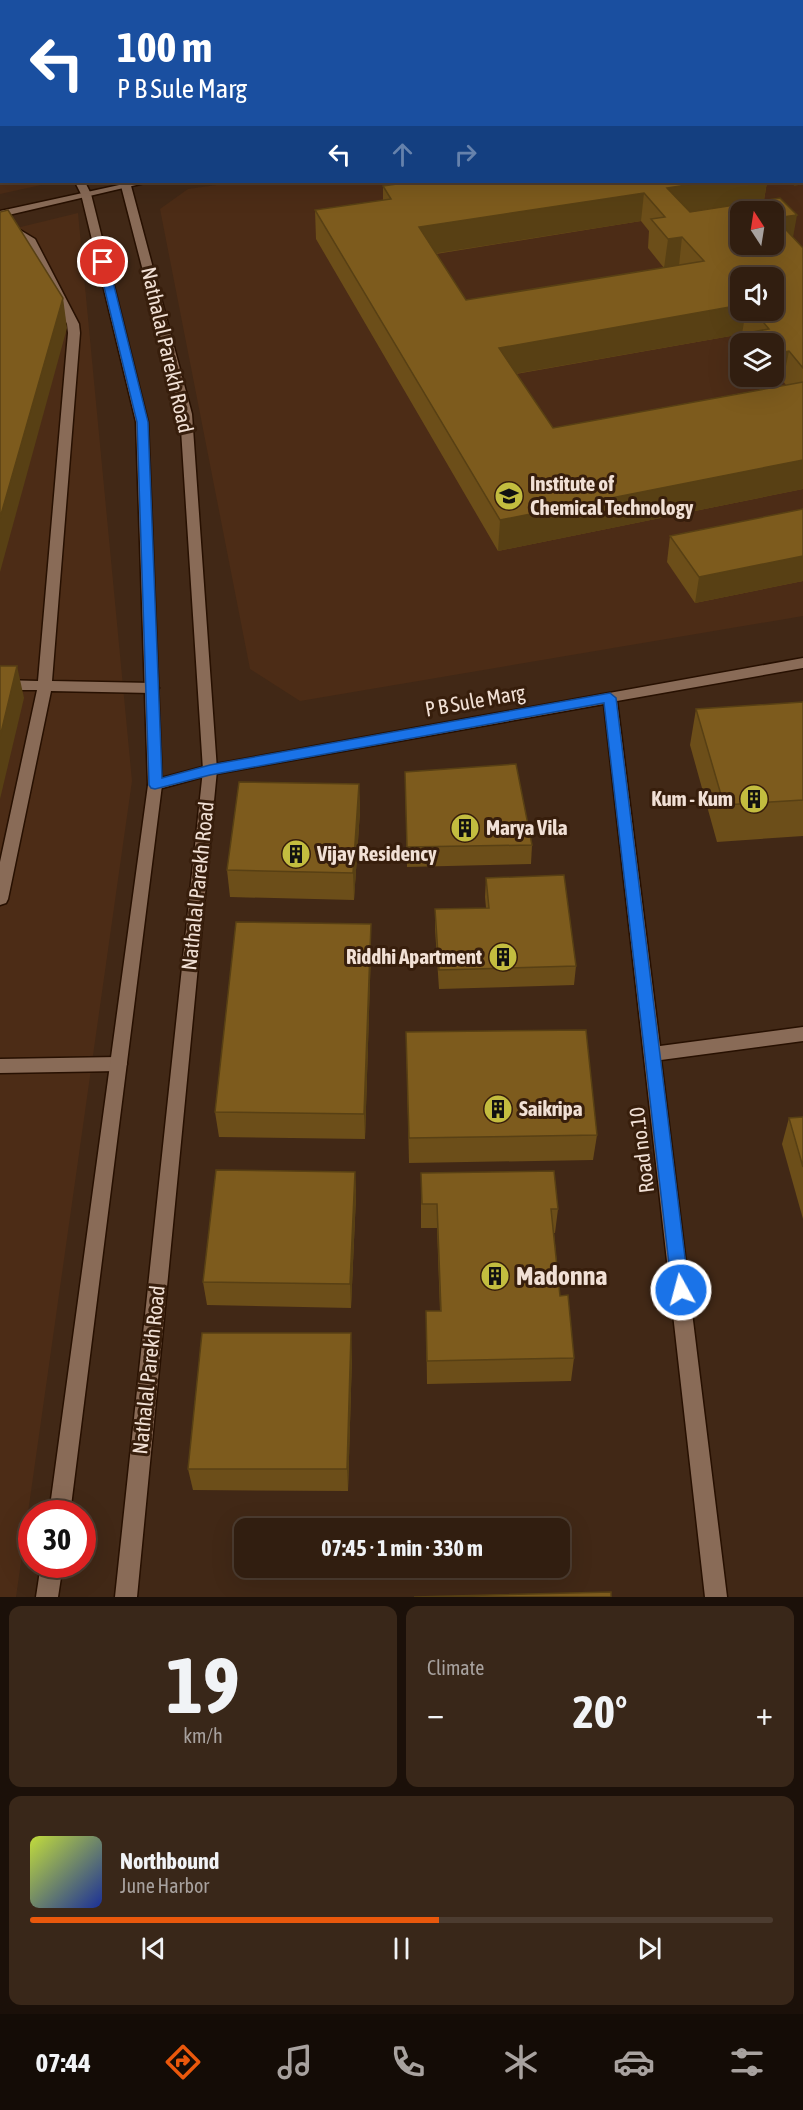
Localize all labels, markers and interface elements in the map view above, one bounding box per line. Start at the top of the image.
text: 100 m [117,23,212,71]
icon: left [18,24,96,102]
text: P B Sule Marg [117,73,247,104]
icon: left [323,138,356,171]
icon: ahead [386,138,419,171]
icon: right [449,138,482,171]
north arrow [730,201,784,255]
map controls [730,201,784,387]
pin [77,236,128,287]
icon: arrive [86,245,119,278]
street label: Nathalal Parekh Road [137,264,199,435]
button: sound [730,267,784,321]
button: layers [730,333,784,387]
place label: Institute of Chemical Technology [530,471,694,519]
school or university icon: Institute of Chemical Technology [493,480,525,512]
street label: P B Sule Marg [423,679,527,721]
building icon: Kum - Kum [738,783,770,815]
place label: Kum - Kum [651,786,733,810]
street label: Nathalal Parekh Road [176,800,218,972]
building icon: Marya Vila [449,812,481,844]
place label: Marya Vila [486,815,568,839]
building icon: Vijay Residency [280,838,312,870]
place label: Vijay Residency [316,841,437,865]
building icon: Riddhi Apartment [487,941,519,973]
place label: Riddhi Apartment [346,944,482,968]
building icon: Saikripa [482,1093,514,1125]
place label: Saikripa [519,1096,583,1120]
street label: Road no.10 [624,1106,658,1195]
position arrow [649,1258,713,1322]
building icon: Madonna [479,1260,511,1292]
place label: Madonna [516,1261,607,1291]
street label: Nathalal Parekh Road [127,1284,169,1456]
speed limit sign: 30 [18,1500,96,1578]
text: 07:45 · 1 min · 330 m [321,1535,483,1561]
text: 19 [166,1640,240,1730]
text: Climate [427,1656,484,1679]
text: 20° [573,1686,627,1738]
text: − [427,1694,444,1732]
text: + [756,1694,773,1732]
text: km/h [183,1724,223,1747]
text: Northbound [120,1848,219,1874]
text: June Harbor [120,1874,209,1897]
icon: previous [137,1932,170,1965]
icon: pause [385,1932,418,1965]
icon: next [633,1932,666,1965]
icon: directions [162,2041,204,2083]
icon: music [274,2041,316,2083]
icon: phone [387,2041,429,2083]
icon: climate [500,2041,542,2083]
icon: car [613,2041,655,2083]
icon: filters [726,2041,768,2083]
text: 07:44 [35,2047,91,2078]

